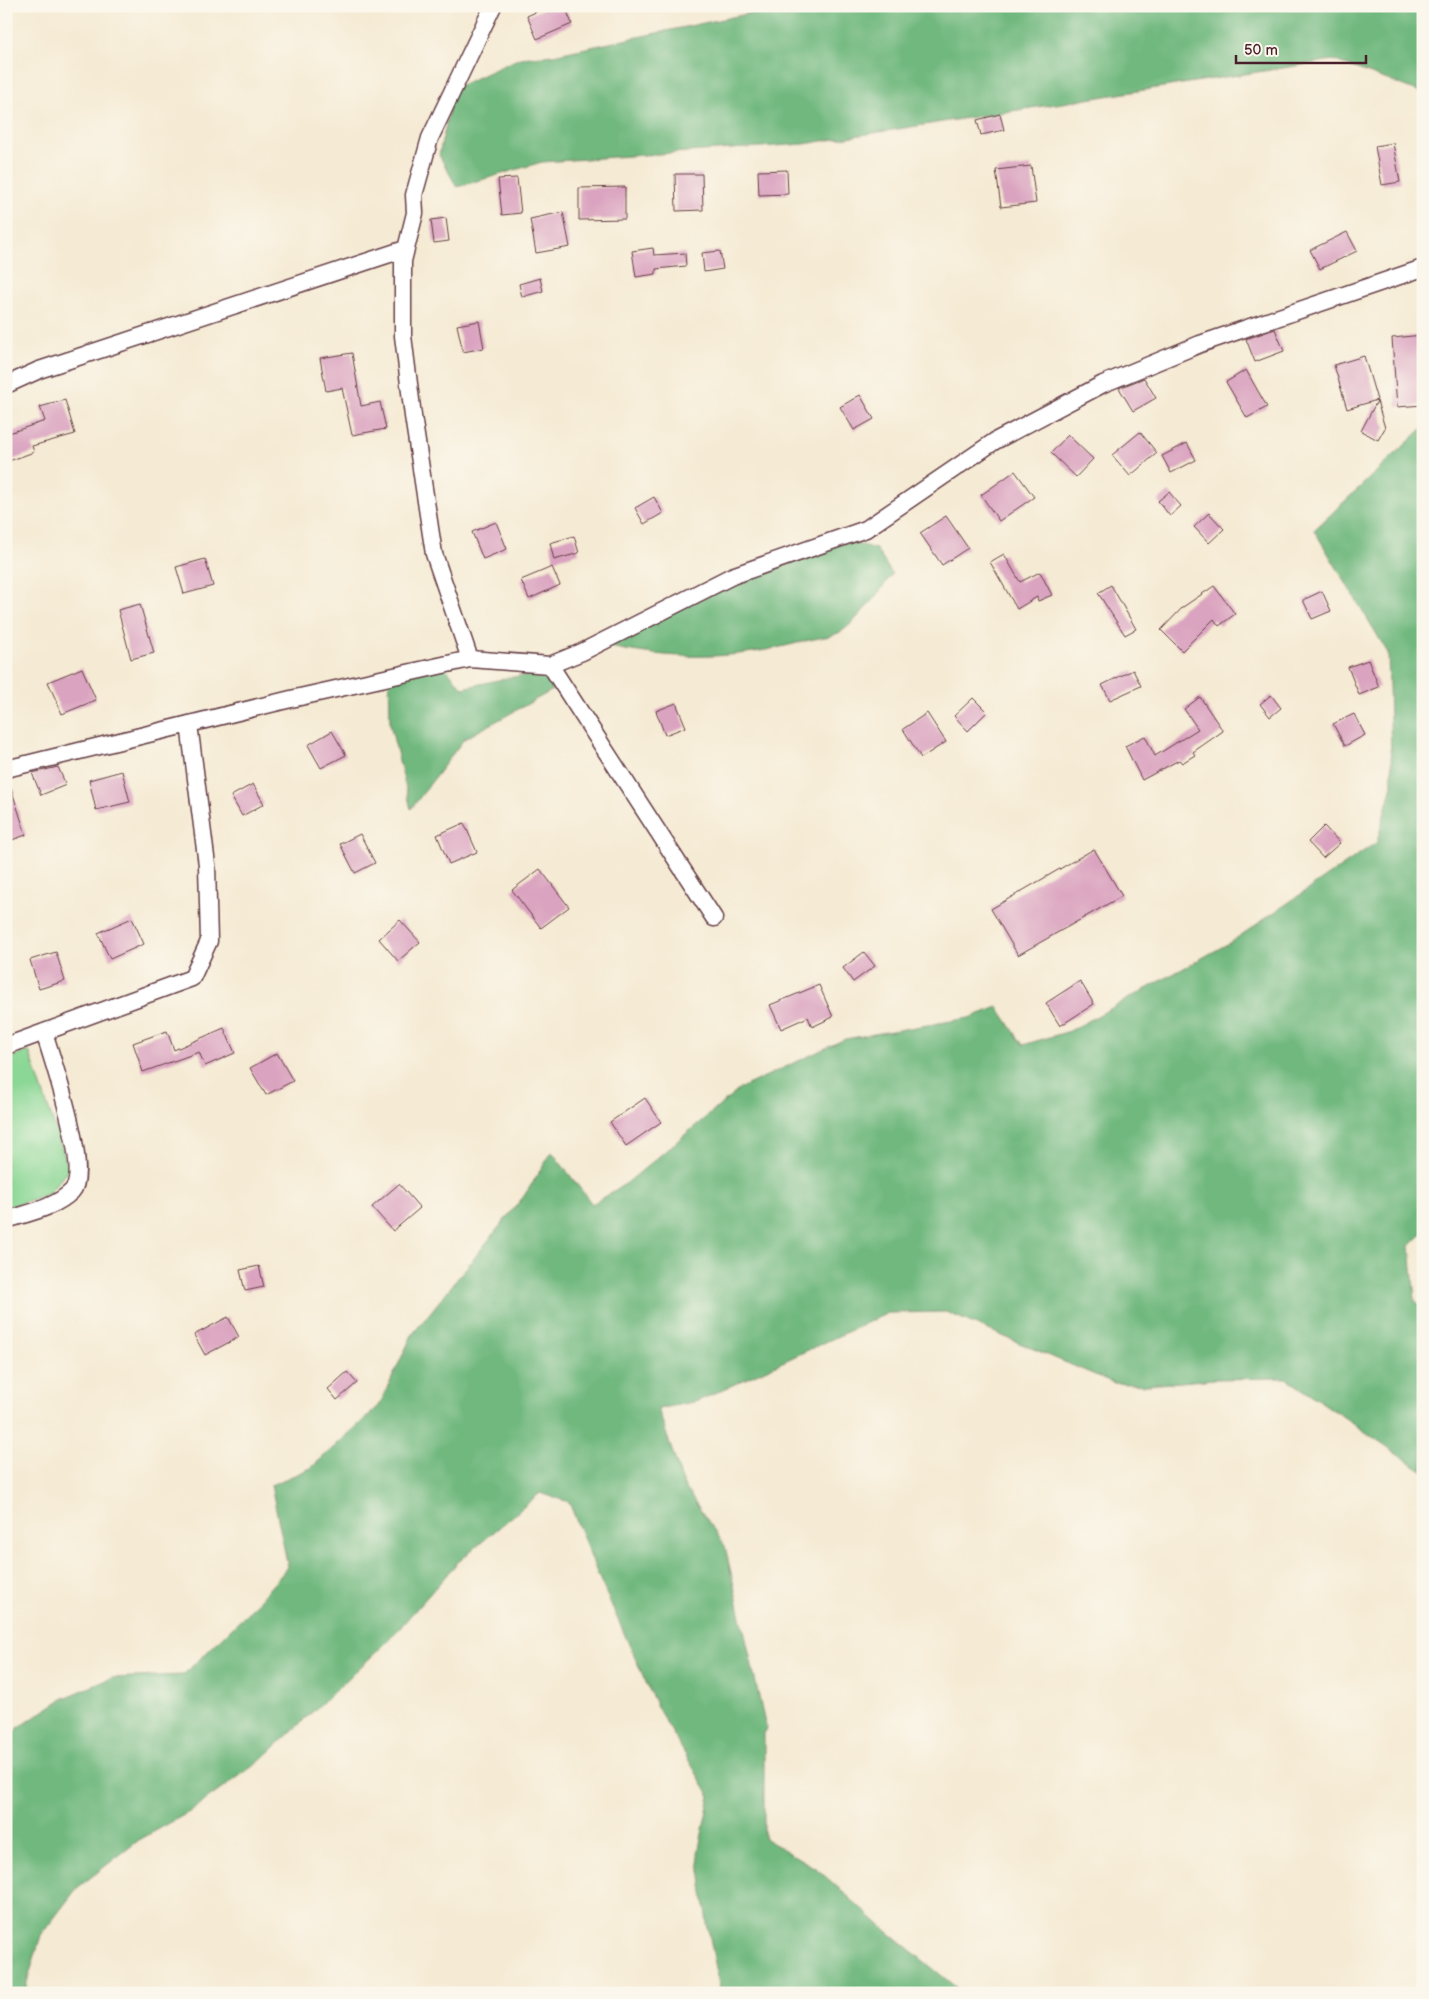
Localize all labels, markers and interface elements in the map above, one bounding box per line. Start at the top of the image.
scale bar [1236,32,1366,64]
text: 50 m [1244,41,1278,60]

